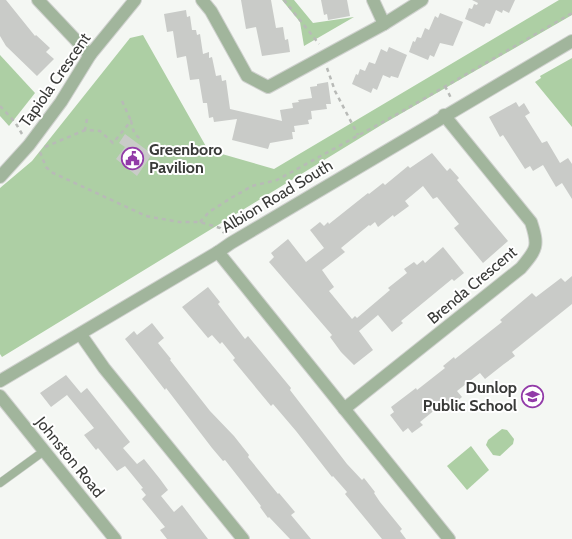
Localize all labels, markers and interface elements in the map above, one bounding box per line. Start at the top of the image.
street label: Tapiola Crescent [16,29,95,131]
place label: Greenboro Pavilion [149,140,222,177]
public building icon: Greenboro Pavilion [121,146,145,170]
street label: Albion Road South [218,155,336,237]
street label: Brenda Crescent [424,242,521,328]
place label: Dunlop Public School [423,378,517,415]
school or university icon: Dunlop Public School [521,384,545,408]
street label: Johnston Road [31,412,108,501]

